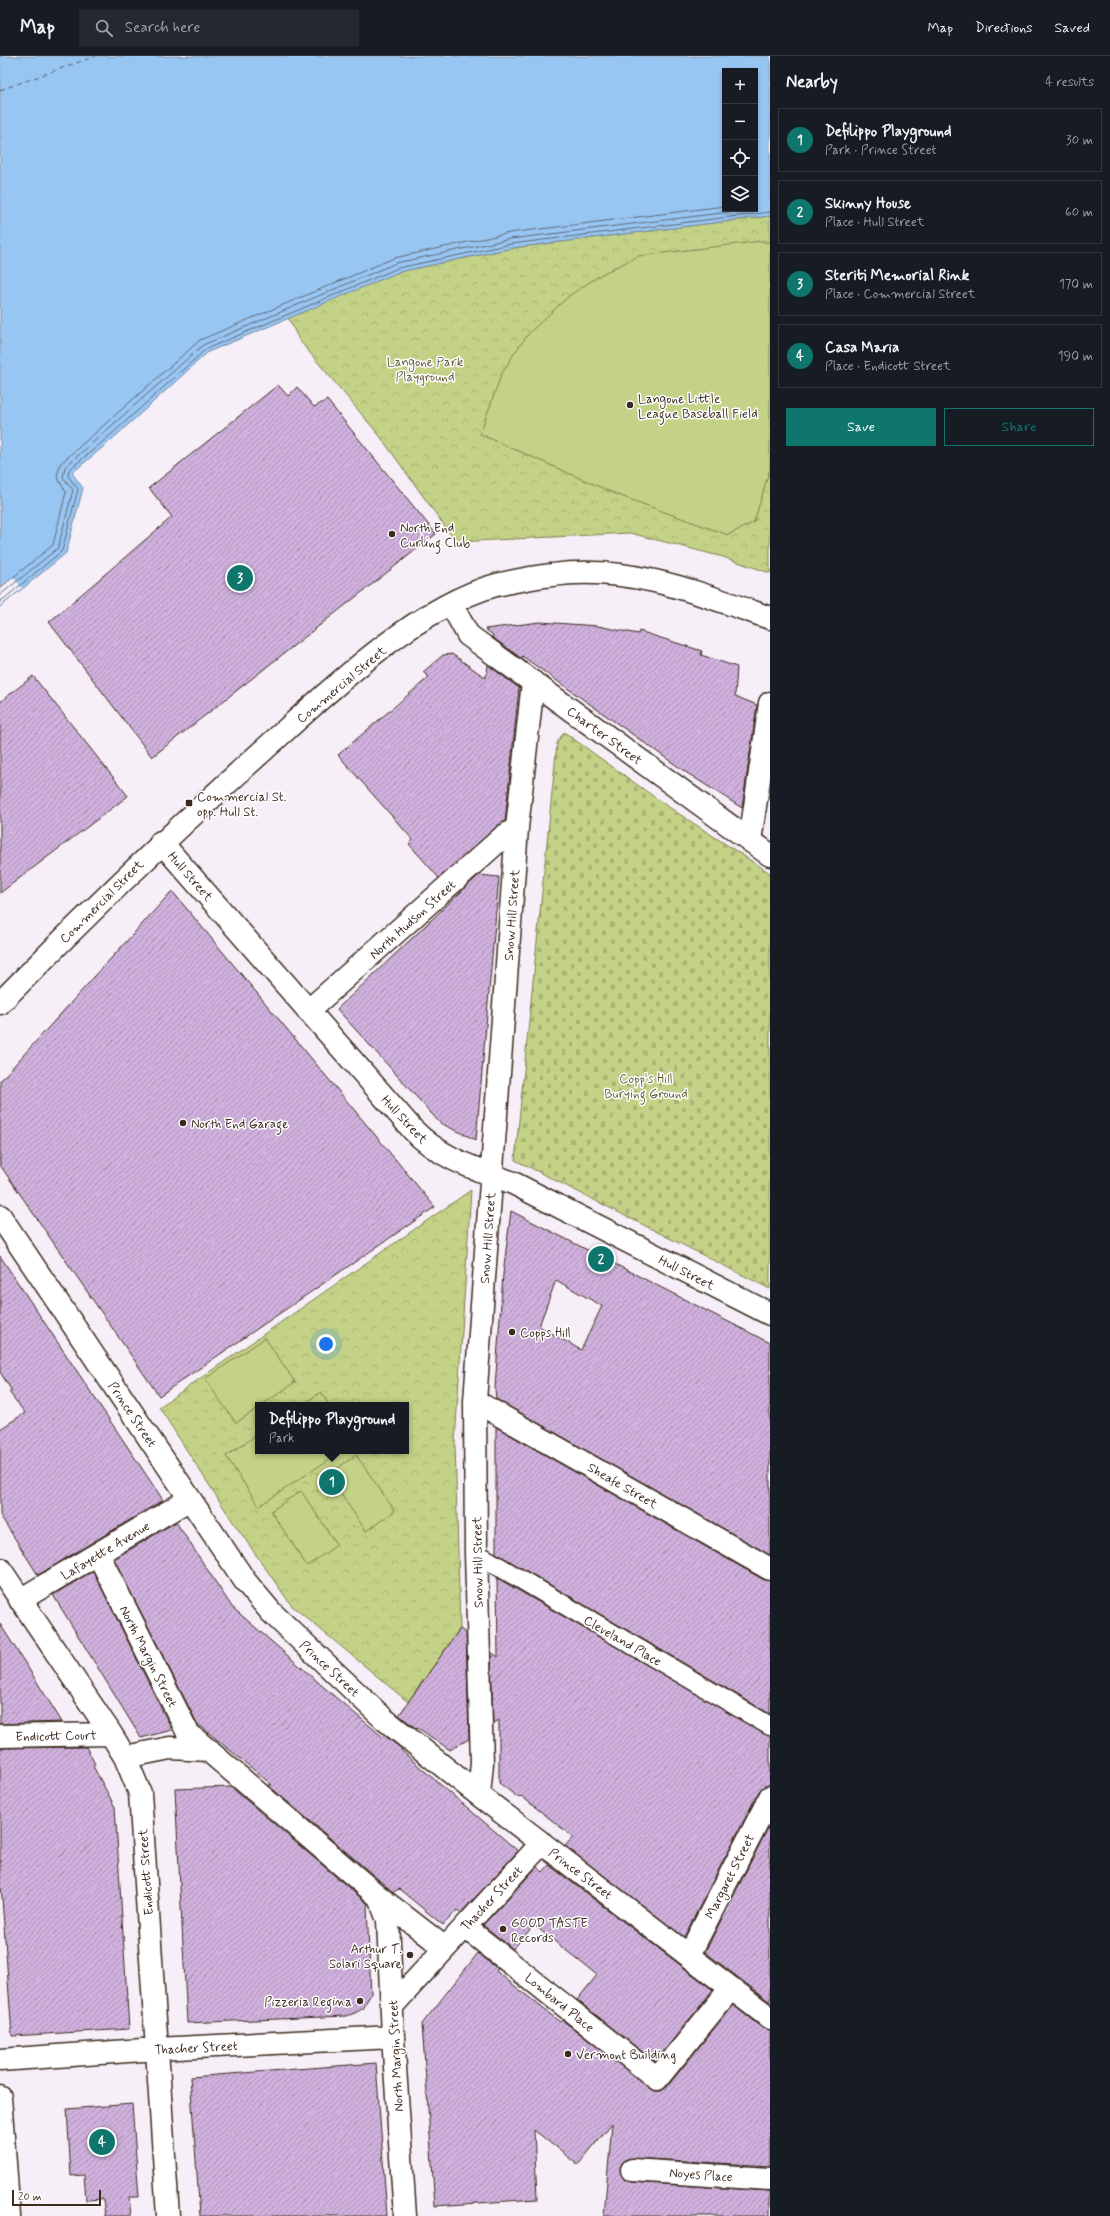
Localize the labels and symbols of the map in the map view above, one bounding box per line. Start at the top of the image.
park label: Langone Park Playground [387,354,464,386]
place label: Langone Little League Baseball Field [638,391,758,425]
marker: Langone Little League Baseball Field [625,400,635,410]
place label: North End Curling Club [400,520,470,554]
marker: North End Curling Club [387,529,397,539]
pin: 3 [227,563,253,593]
street label: Commercial Street [294,642,391,728]
street label: Charter Street [563,703,645,769]
place label: Commercial St. opp. Hull St. [197,789,287,821]
marker: Commercial St. opp. Hull St. [184,798,194,808]
street label: Hull Street [163,848,216,906]
street label: Commercial Street [56,856,148,948]
street label: Snow Hill Street [501,869,524,961]
street label: North Hudson Street [366,877,460,963]
park label: Copp's Hill Burying Ground [604,1071,688,1105]
street label: Hull Street [377,1092,431,1148]
place label: North End Garage [191,1116,288,1135]
marker: North End Garage [178,1118,188,1128]
street label: Snow Hill Street [477,1192,500,1284]
pin: 2 [588,1244,614,1274]
street label: Hull Street [655,1252,718,1295]
place label: Copps Hill [520,1325,571,1342]
marker: Copps Hill [507,1327,517,1337]
your location [316,1334,336,1354]
street label: Prince Street [104,1379,160,1451]
street label: Sheafe Street [584,1459,661,1513]
pin: 1 [319,1467,345,1497]
street label: Snow Hill Street [469,1516,488,1608]
street label: Lafayette Avenue [58,1518,153,1585]
street label: North Margin Street [114,1603,181,1711]
street label: Cleveland Place [580,1612,664,1671]
street label: Prince Street [296,1637,362,1701]
street label: Endicott Court [15,1727,97,1746]
street label: Endicott Street [135,1828,158,1916]
street label: Margaret Street [702,1831,760,1922]
street label: Prince Street [545,1845,615,1904]
street label: Thacher Street [458,1863,527,1935]
place label: GOOD TASTE Records [511,1915,588,1947]
marker: GOOD TASTE Records [498,1924,508,1934]
place label: Arthur T. Solari Square [329,1941,402,1973]
marker: Arthur T. Solari Square [405,1950,415,1960]
street label: Lombard Place [521,1970,597,2037]
place label: Pizzeria Regina [264,1994,352,2013]
marker: Pizzeria Regina [355,1996,365,2006]
street label: North Margin Street [385,1999,409,2112]
street label: Thacher Street [154,2038,238,2059]
place label: Vermont Building [576,2047,676,2064]
marker: Vermont Building [563,2049,573,2059]
pin: 4 [89,2127,115,2157]
street label: Noyes Place [669,2165,733,2186]
scale bar [12,2188,101,2207]

